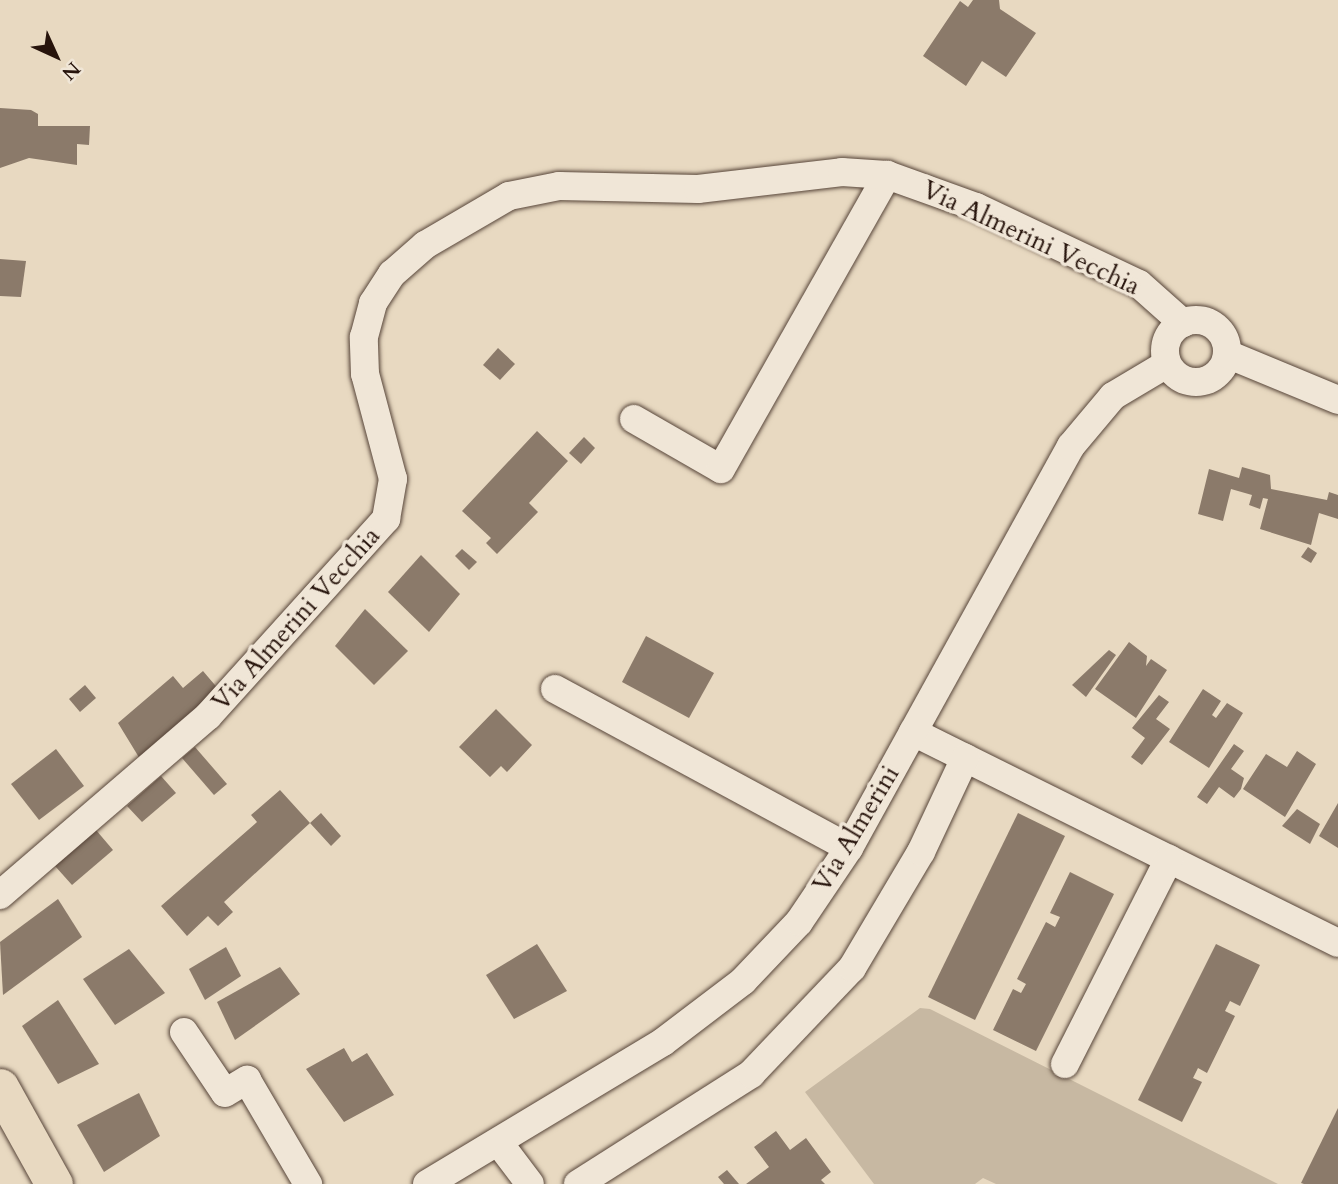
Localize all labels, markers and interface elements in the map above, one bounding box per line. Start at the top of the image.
north arrow [21,21,91,91]
text: N [56,56,86,86]
street label: Via Almerini Vecchia [917,174,1145,302]
street label: Via Almerini Vecchia [205,521,387,717]
street label: Via Almerini [806,760,906,898]

